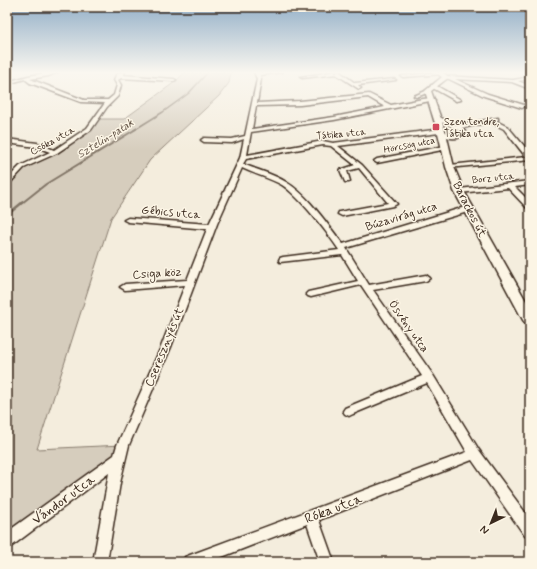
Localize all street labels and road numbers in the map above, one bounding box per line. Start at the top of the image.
street label: Csóka utca [28,123,78,159]
street label: Tátika utca [316,125,368,143]
street label: Hörcsög utca [383,134,436,157]
street label: Borz utca [471,170,516,187]
street label: Barackos út [448,179,490,240]
street label: Búzavirág utca [363,198,439,235]
street label: Gébics utca [141,202,202,224]
street label: Csiga köz [132,264,182,284]
street label: Ösvény utca [384,297,432,356]
street label: Cseresznyés út [142,305,188,389]
street label: Vándor utca [28,470,99,529]
street label: Róka utca [302,490,365,528]

